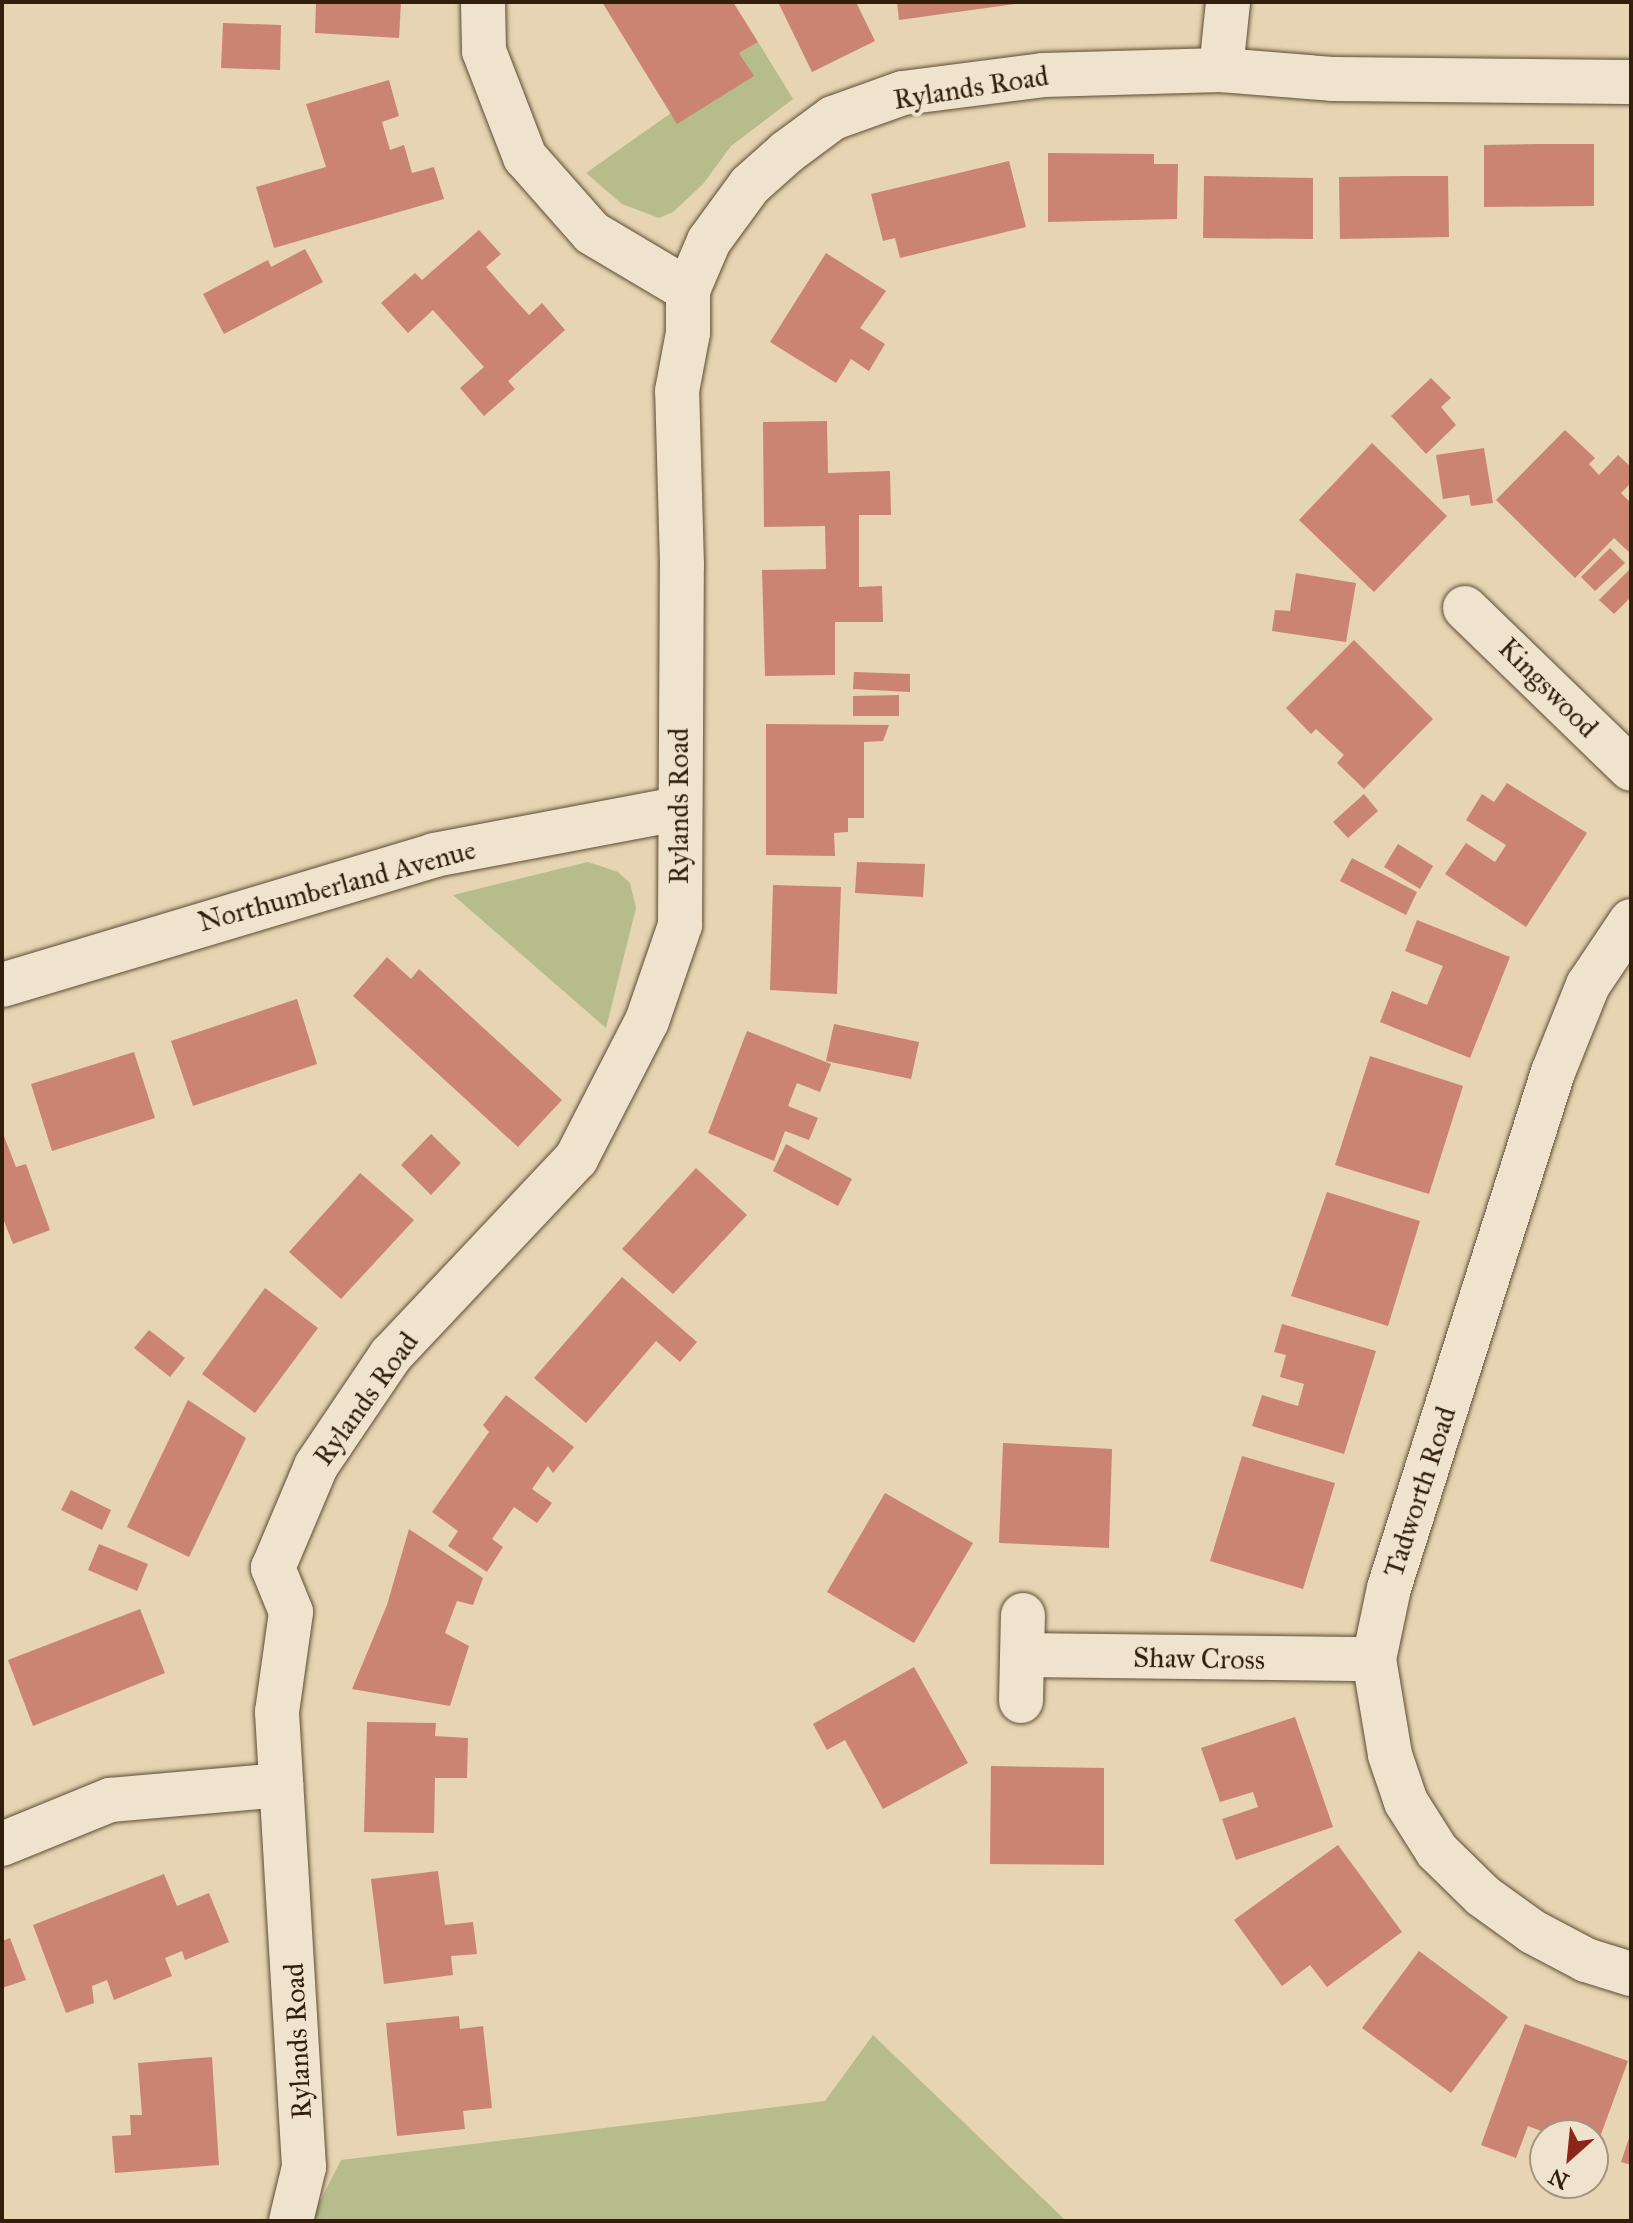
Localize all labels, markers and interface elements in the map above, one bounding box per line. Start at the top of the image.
street label: Rylands Road [891,59,1051,117]
street label: Kingswood [1491,631,1605,745]
street label: Rylands Road [662,728,696,884]
street label: Northumberland Avenue [195,833,479,939]
street label: Rylands Road [306,1326,426,1472]
street label: Tadworth Road [1377,1402,1463,1582]
street label: Shaw Cross [1133,1641,1265,1677]
street label: Rylands Road [277,1962,319,2120]
north arrow [1529,2119,1609,2199]
text: N [1544,2163,1573,2195]

